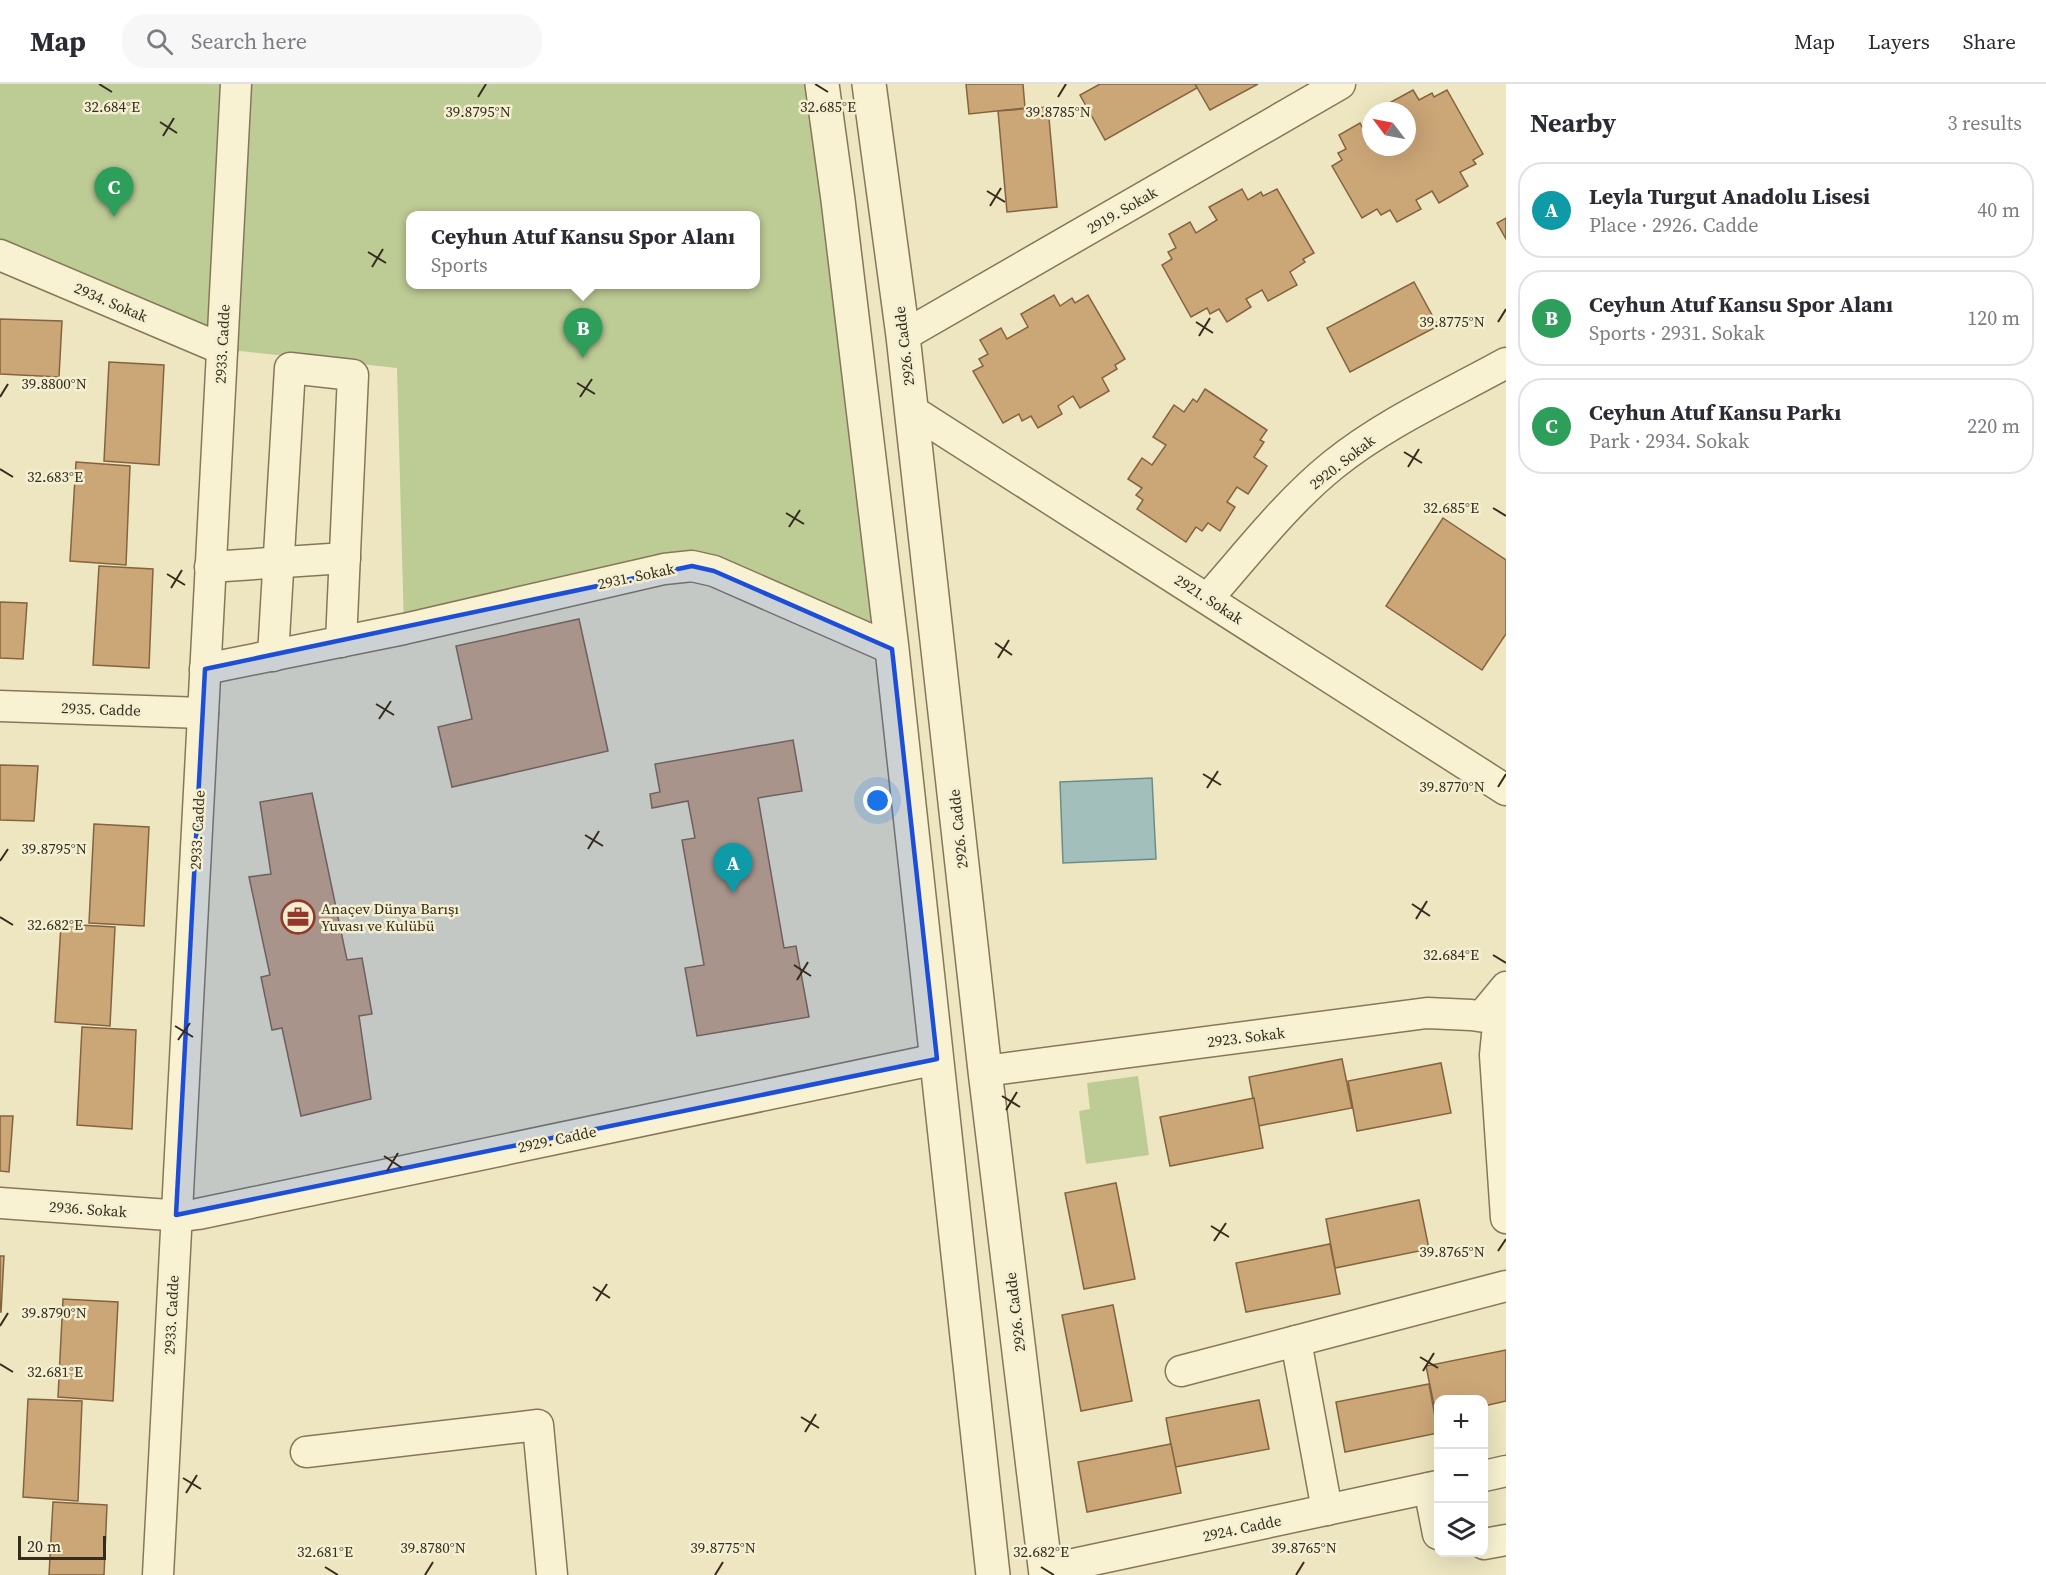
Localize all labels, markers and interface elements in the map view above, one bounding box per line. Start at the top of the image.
search box [122,14,542,68]
text: Map [30,22,86,60]
icon: search [143,25,176,58]
text: Search here [191,26,307,56]
text: Map [1794,27,1835,56]
text: Layers [1868,27,1930,56]
text: Share [1963,27,2016,56]
text: 32.684°E [84,96,140,117]
text: 32.685°E [800,96,856,117]
text: 39.8795°N [445,101,511,122]
text: 39.8785°N [1025,101,1091,122]
north arrow [1362,102,1416,156]
text: Nearby [1530,105,1616,141]
text: 3 results [1947,109,2022,137]
pin: C [94,168,134,217]
street label: 2919. Sokak [1083,181,1162,239]
text: Leyla Turgut Anadolu Lisesi [1589,181,1870,211]
text: A [1545,196,1558,224]
text: 40 m [1977,196,2020,224]
popup [406,211,760,289]
text: Place · 2926. Cadde [1589,211,1758,239]
text: Ceyhun Atuf Kansu Spor Alanı [431,221,735,251]
text: Sports [431,251,488,279]
street label: 2934. Sokak [71,277,152,327]
text: Ceyhun Atuf Kansu Spor Alanı [1589,289,1893,319]
street label: 2933. Cadde [209,303,235,384]
text: B [1545,304,1558,332]
text: 120 m [1967,304,2020,332]
street label: 2926. Cadde [889,305,919,387]
pin: B [564,308,602,358]
text: 39.8775°N [1419,311,1485,332]
text: Sports · 2931. Sokak [1589,319,1765,347]
text: 39.8800°N [21,373,87,394]
text: Ceyhun Atuf Kansu Parkı [1589,397,1841,427]
text: C [1545,412,1558,440]
text: 220 m [1967,412,2020,440]
text: Park · 2934. Sokak [1589,427,1749,455]
street label: 2920. Sokak [1305,429,1380,494]
text: 32.683°E [27,466,83,487]
text: 32.685°E [1423,497,1479,518]
street label: 2931. Sokak [596,557,677,594]
street label: 2921. Sokak [1171,569,1248,629]
street label: 2935. Cadde [61,697,142,721]
text: 39.8770°N [1419,776,1485,797]
your location [863,786,892,815]
street label: 2926. Cadde [943,788,973,870]
street label: 2933. Cadde [184,789,210,870]
text: 39.8795°N [21,838,87,859]
pin: A [714,844,752,893]
place label: Anaçev Dünya Barışı Yuvası ve Kulübü [321,898,459,936]
office icon: Anaçev Dünya Barışı Yuvası ve Kulübü [280,899,316,935]
text: 32.682°E [27,914,83,935]
text: 32.684°E [1423,944,1479,965]
street label: 2923. Sokak [1206,1022,1287,1052]
street label: 2929. Cadde [516,1120,599,1158]
street label: 2936. Sokak [48,1196,128,1222]
text: 39.8765°N [1419,1241,1485,1262]
street label: 2926. Cadde [1000,1271,1030,1353]
street label: 2933. Cadde [158,1274,184,1355]
text: 39.8790°N [21,1302,87,1323]
text: 32.681°E [27,1361,83,1382]
map controls [1434,1395,1488,1557]
button: + [1434,1395,1488,1449]
button: − [1434,1449,1488,1503]
button: layers [1434,1503,1488,1557]
street label: 2924. Cadde [1201,1509,1284,1547]
scale bar [18,1533,106,1560]
text: 20 m [27,1535,61,1557]
text: 39.8780°N [400,1537,466,1558]
text: 39.8775°N [690,1537,756,1558]
text: 39.8765°N [1271,1537,1337,1558]
text: 32.681°E [297,1541,353,1562]
text: 32.682°E [1013,1541,1069,1562]

